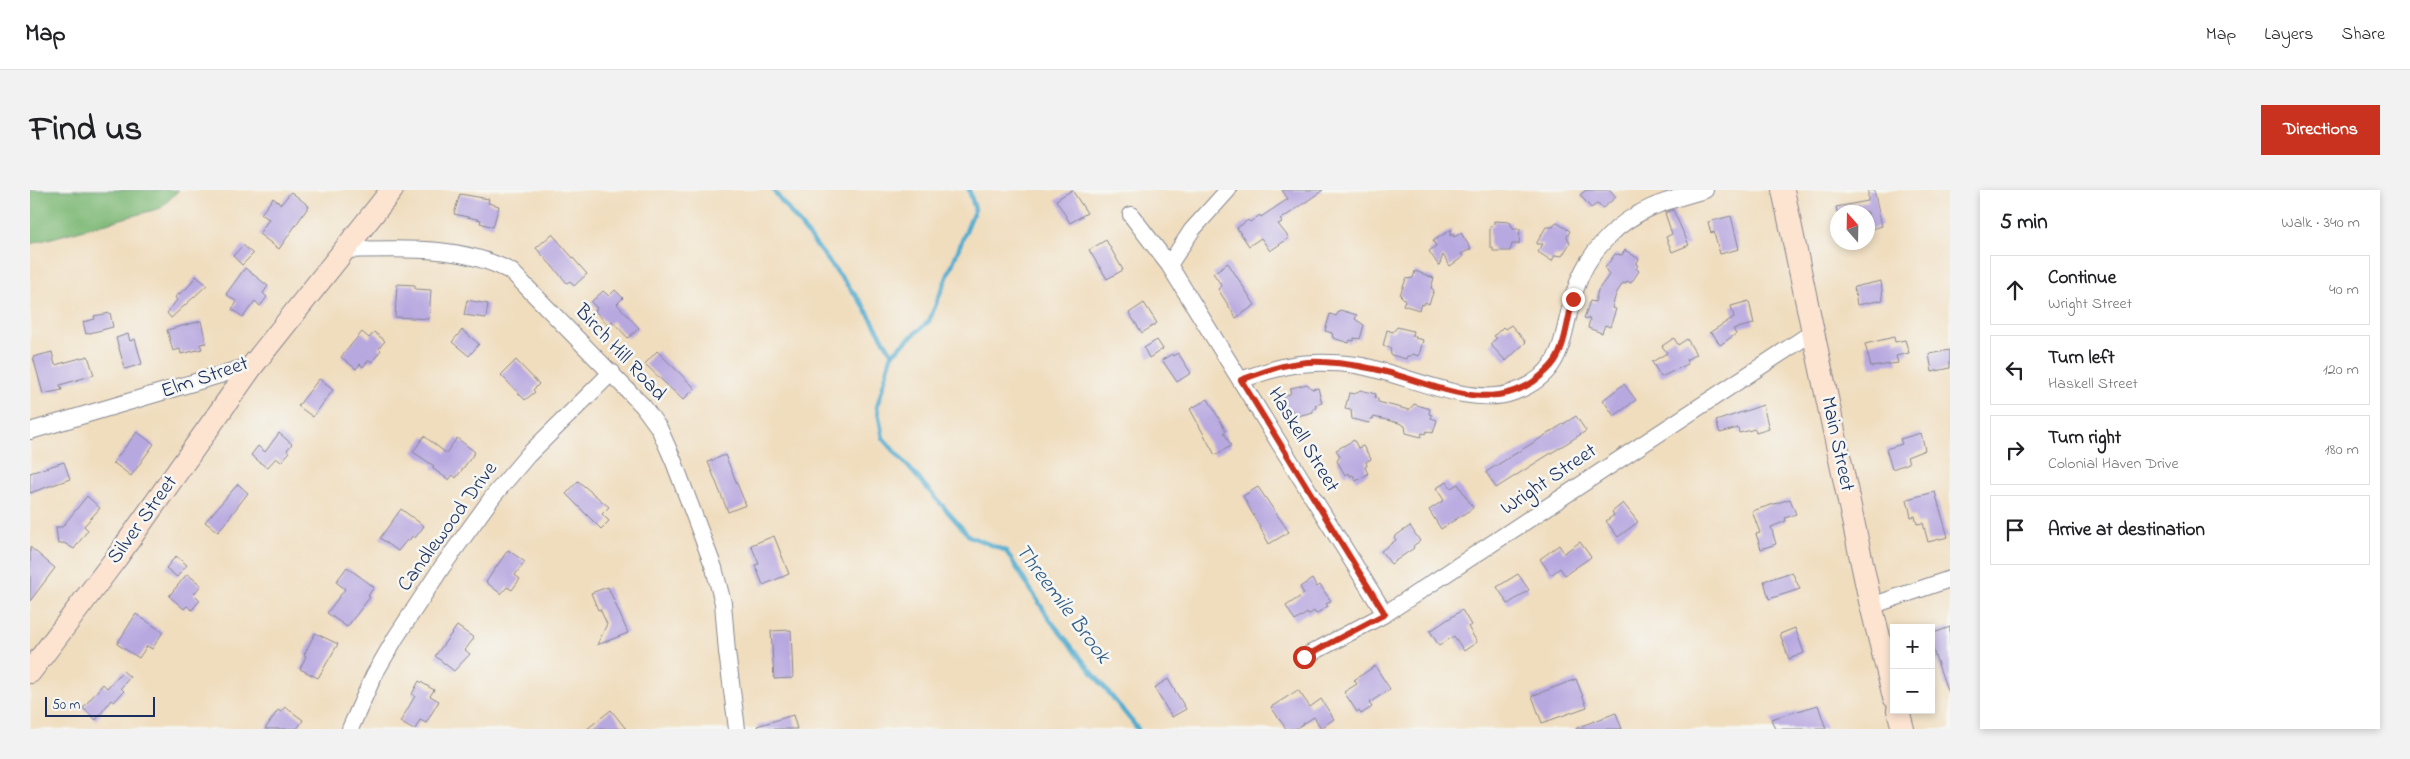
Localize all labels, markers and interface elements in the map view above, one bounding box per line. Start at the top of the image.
text: Map [25,17,66,52]
text: Map [2206,22,2236,48]
text: Layers [2264,22,2314,48]
text: Share [2342,22,2385,48]
text: Find us [30,105,142,156]
button: Directions [2261,105,2380,155]
north arrow [1830,205,1875,250]
text: 5 min [2000,208,2048,238]
text: Walk · 340 m [2281,211,2360,235]
text: Continue [2048,265,2116,292]
icon: ahead [2001,276,2029,304]
text: 40 m [2329,278,2359,302]
route end [1562,288,1585,311]
text: Wright Street [2048,292,2132,316]
street label: Birch Hill Road [566,297,673,408]
text: Turn left [2048,345,2115,372]
street label: Elm Street [157,349,253,407]
icon: left [2001,356,2029,384]
text: 120 m [2323,358,2359,382]
text: Haskell Street [2048,372,2138,396]
street label: Haskell Street [1260,382,1346,498]
street label: Main Street [1812,394,1862,494]
text: Turn right [2048,425,2121,452]
icon: right [2001,436,2029,464]
street label: Wright Street [1495,437,1604,525]
text: 180 m [2325,438,2359,462]
text: Colonial Haven Drive [2048,452,2179,476]
street label: Candlewood Drive [391,455,506,598]
street label: Silver Street [100,469,186,571]
icon: arrive [2001,516,2029,544]
text: Arrive at destination [2048,517,2205,544]
water label: Threemile Brook [1006,537,1119,672]
map controls [1890,624,1935,714]
button: + [1890,624,1935,669]
route start [1293,646,1316,669]
button: − [1890,669,1935,714]
scale bar [45,694,155,717]
text: 50 m [52,695,80,716]

